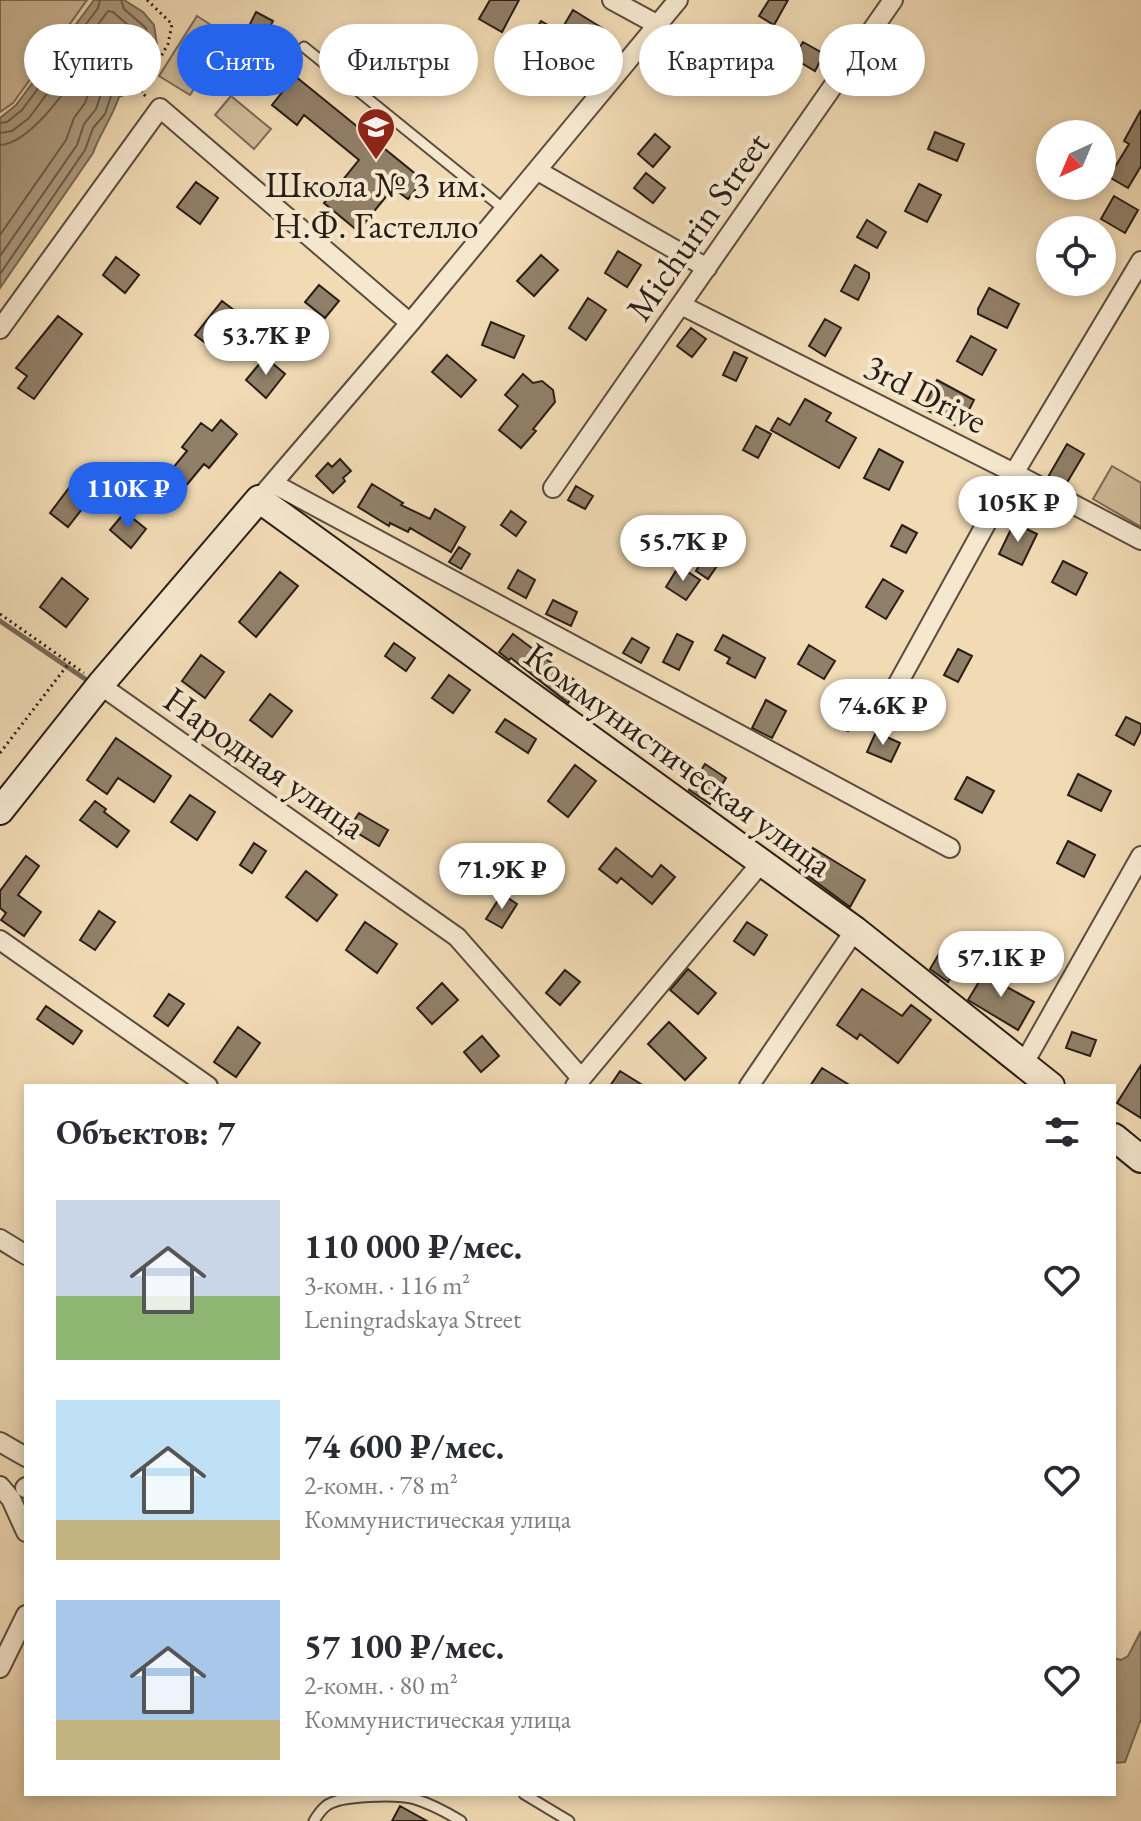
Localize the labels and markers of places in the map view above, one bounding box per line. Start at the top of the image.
school or university icon: Школа № 3 им. Н.Ф. Гастелло [355,106,397,161]
place label: Школа № 3 им. Н.Ф. Гастелло [265,161,487,249]
pin: 53.7K ₽ [192,309,340,377]
pin: 110K ₽ [63,462,193,530]
pin: 105K ₽ [953,476,1083,544]
pin: 55.7K ₽ [609,515,757,583]
pin: 74.6K ₽ [809,679,957,747]
pin: 71.9K ₽ [428,843,576,911]
pin: 57.1K ₽ [927,931,1075,999]

